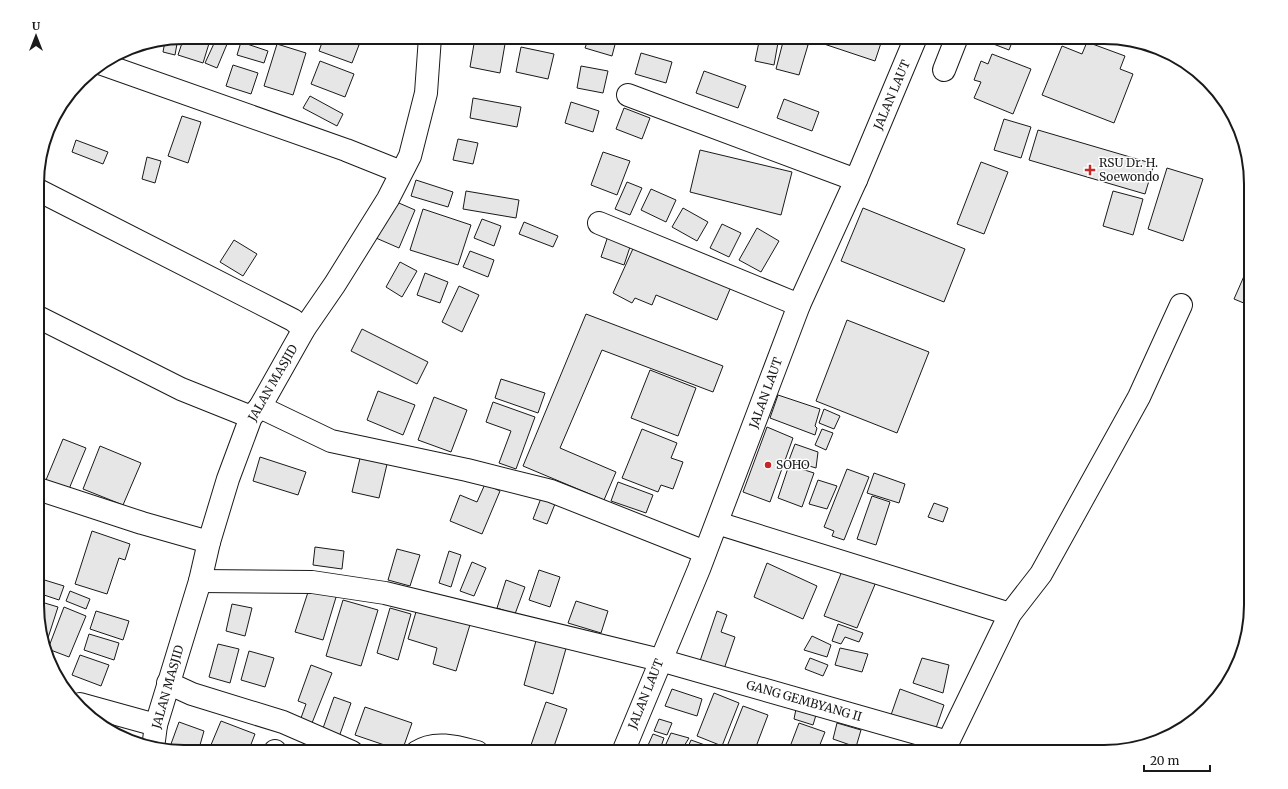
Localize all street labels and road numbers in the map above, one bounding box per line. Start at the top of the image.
street label: JALAN LAUT [870,57,913,133]
street label: JALAN MASJID [244,342,301,425]
street label: JALAN LAUT [745,355,785,431]
street label: JALAN MASJID [148,643,187,731]
street label: JALAN LAUT [624,656,667,732]
street label: GANG GEMBYANG II [745,677,864,724]

